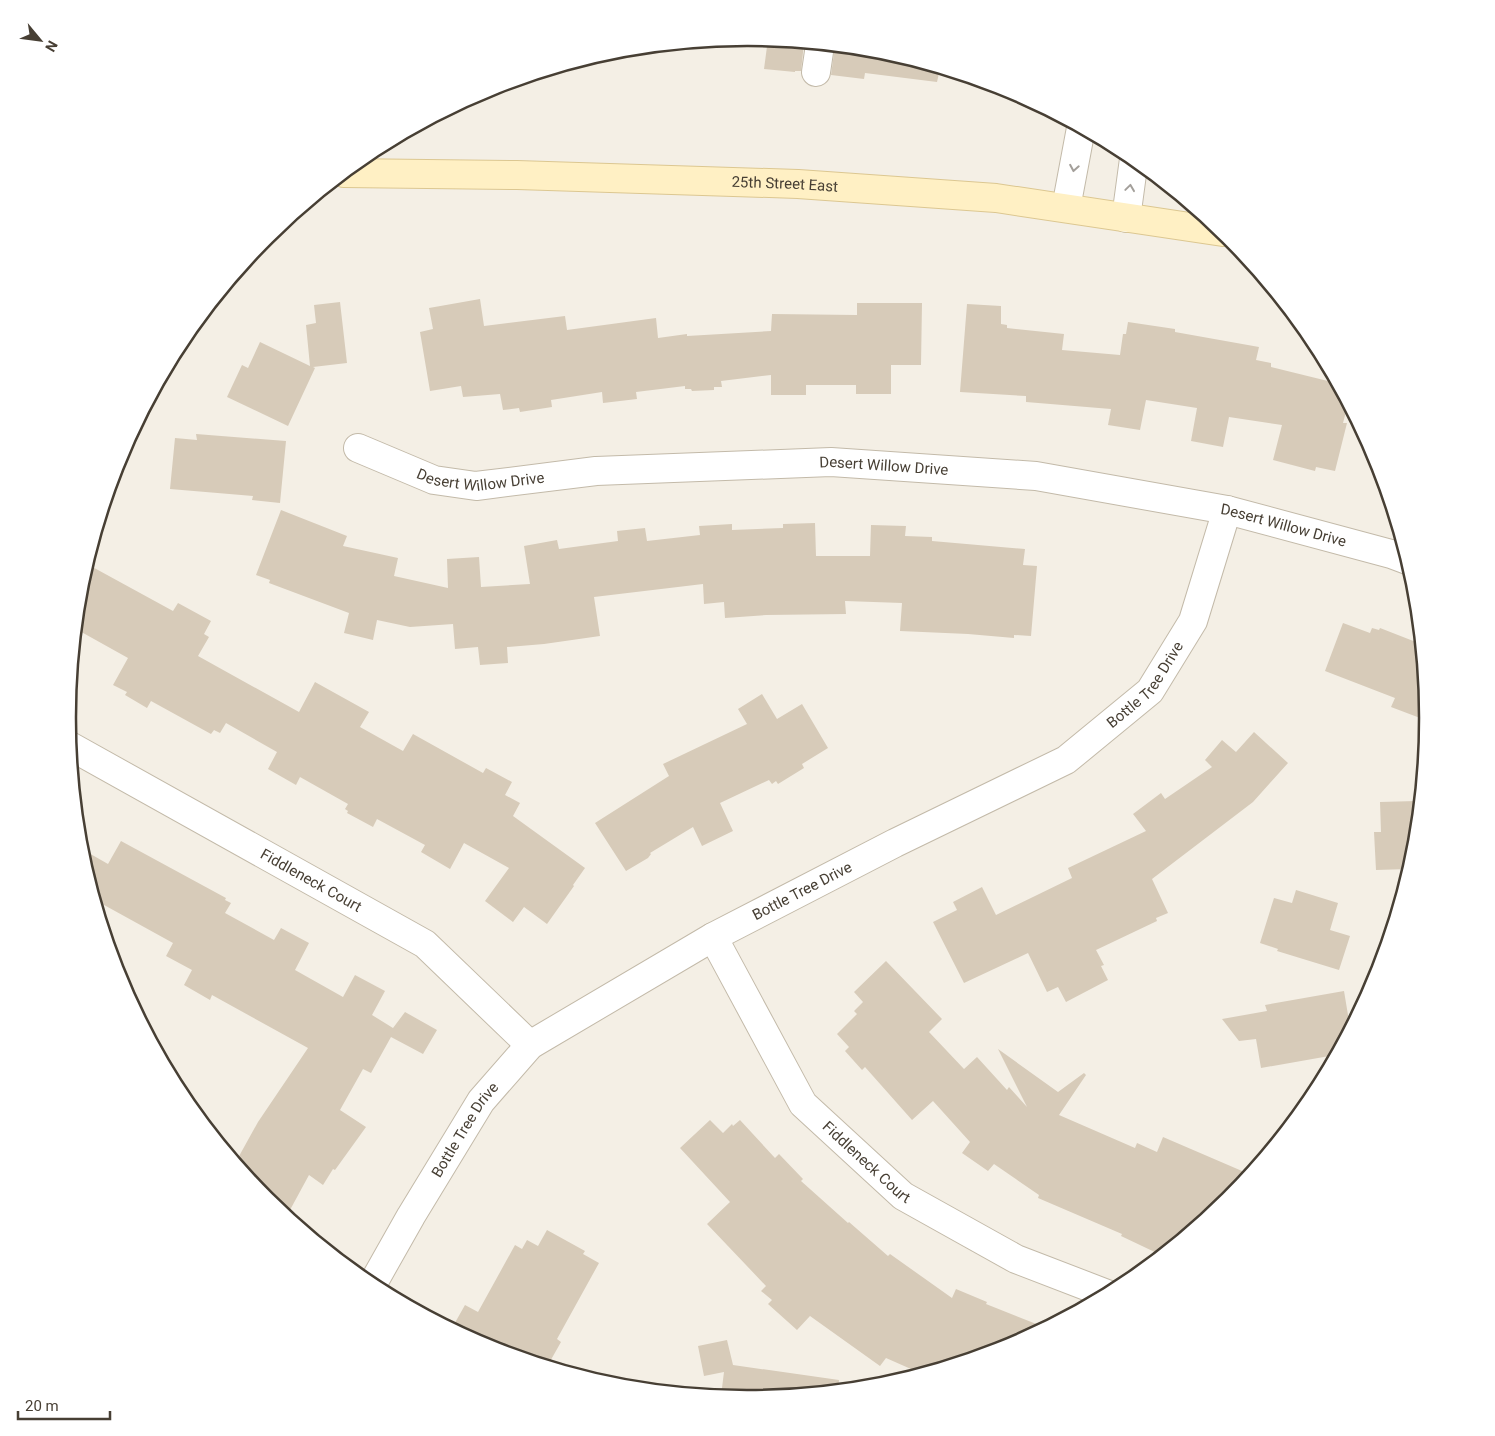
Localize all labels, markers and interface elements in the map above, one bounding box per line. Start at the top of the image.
north arrow [15,15,65,65]
text: N [42,38,61,55]
one-way arrow [1069,164,1079,173]
street label: 25th Street East [731,173,839,196]
one-way arrow [1124,184,1135,192]
street label: Desert Willow Drive [819,453,949,479]
street label: Desert Willow Drive [414,465,545,495]
street label: Desert Willow Drive [1219,500,1348,551]
street label: Bottle Tree Drive [1103,638,1187,732]
street label: Fiddleneck Court [257,845,365,916]
street label: Bottle Tree Drive [749,858,855,924]
street label: Bottle Tree Drive [428,1079,502,1181]
street label: Fiddleneck Court [819,1118,913,1207]
scale bar [18,1388,110,1420]
text: 20 m [25,1397,59,1415]

